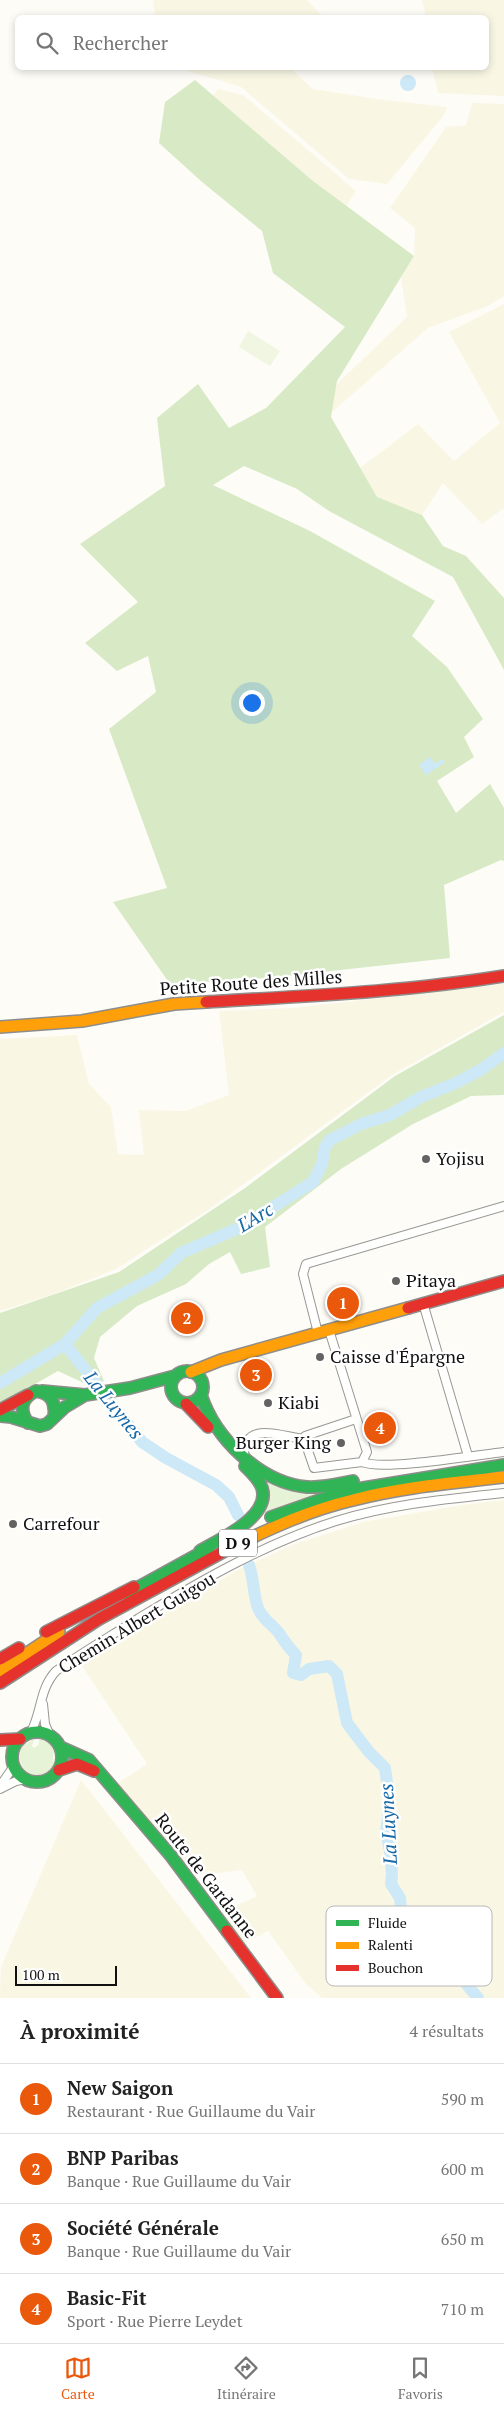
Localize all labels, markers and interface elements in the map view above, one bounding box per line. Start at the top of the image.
search box [15,15,489,70]
icon: search [33,29,61,57]
text: Rechercher [73,30,168,55]
your location [239,690,265,716]
street label: Petite Route des Milles [159,964,343,1000]
place label: Yojisu [436,1146,485,1170]
marker: Yojisu [420,1153,432,1165]
water label: L'Arc [231,1196,278,1238]
place label: Pitaya [406,1268,456,1292]
marker: Pitaya [390,1275,402,1287]
pin: 1 [327,1284,359,1322]
pin: 2 [171,1299,203,1337]
place label: Caisse d'Épargne [330,1344,465,1368]
marker: Caisse d'Épargne [314,1351,326,1363]
pin: 3 [240,1356,272,1394]
water label: La Luynes [78,1364,150,1444]
place label: Kiabi [278,1390,319,1414]
marker: Kiabi [262,1397,274,1409]
pin: 4 [364,1409,396,1447]
place label: Burger King [236,1430,332,1454]
marker: Burger King [335,1437,347,1449]
place label: Carrefour [23,1511,100,1535]
marker: Carrefour [7,1518,19,1530]
road number: D 9 [219,1530,257,1556]
street label: Chemin Albert Guigou [53,1566,220,1679]
water label: La Luynes [373,1783,402,1866]
street label: Route de Gardanne [150,1808,263,1943]
legend [326,1906,492,1986]
text: Fluide [368,1913,407,1932]
text: Ralenti [368,1935,413,1954]
text: Bouchon [368,1958,424,1977]
scale bar [15,1963,118,1986]
text: 100 m [22,1965,60,1984]
text: À proximité [20,2017,140,2045]
text: 4 résultats [410,2020,484,2042]
text: New Saigon [67,2075,173,2100]
text: 1 [31,2088,41,2110]
text: 590 m [441,2088,484,2110]
text: Restaurant · Rue Guillaume du Vair [67,2100,315,2122]
text: BNP Paribas [67,2145,179,2170]
text: 2 [31,2158,41,2180]
text: 600 m [441,2158,484,2180]
text: Banque · Rue Guillaume du Vair [67,2170,291,2192]
text: Société Générale [67,2215,219,2240]
text: 3 [31,2228,41,2250]
text: 650 m [441,2228,484,2250]
text: Banque · Rue Guillaume du Vair [67,2240,291,2262]
text: Basic-Fit [67,2285,146,2310]
text: 4 [31,2298,41,2320]
text: 710 m [441,2298,484,2320]
text: Sport · Rue Pierre Leydet [67,2310,243,2332]
tab: Carte [61,2354,95,2403]
tab: Itinéraire [217,2354,276,2403]
tab: Favoris [398,2354,443,2403]

